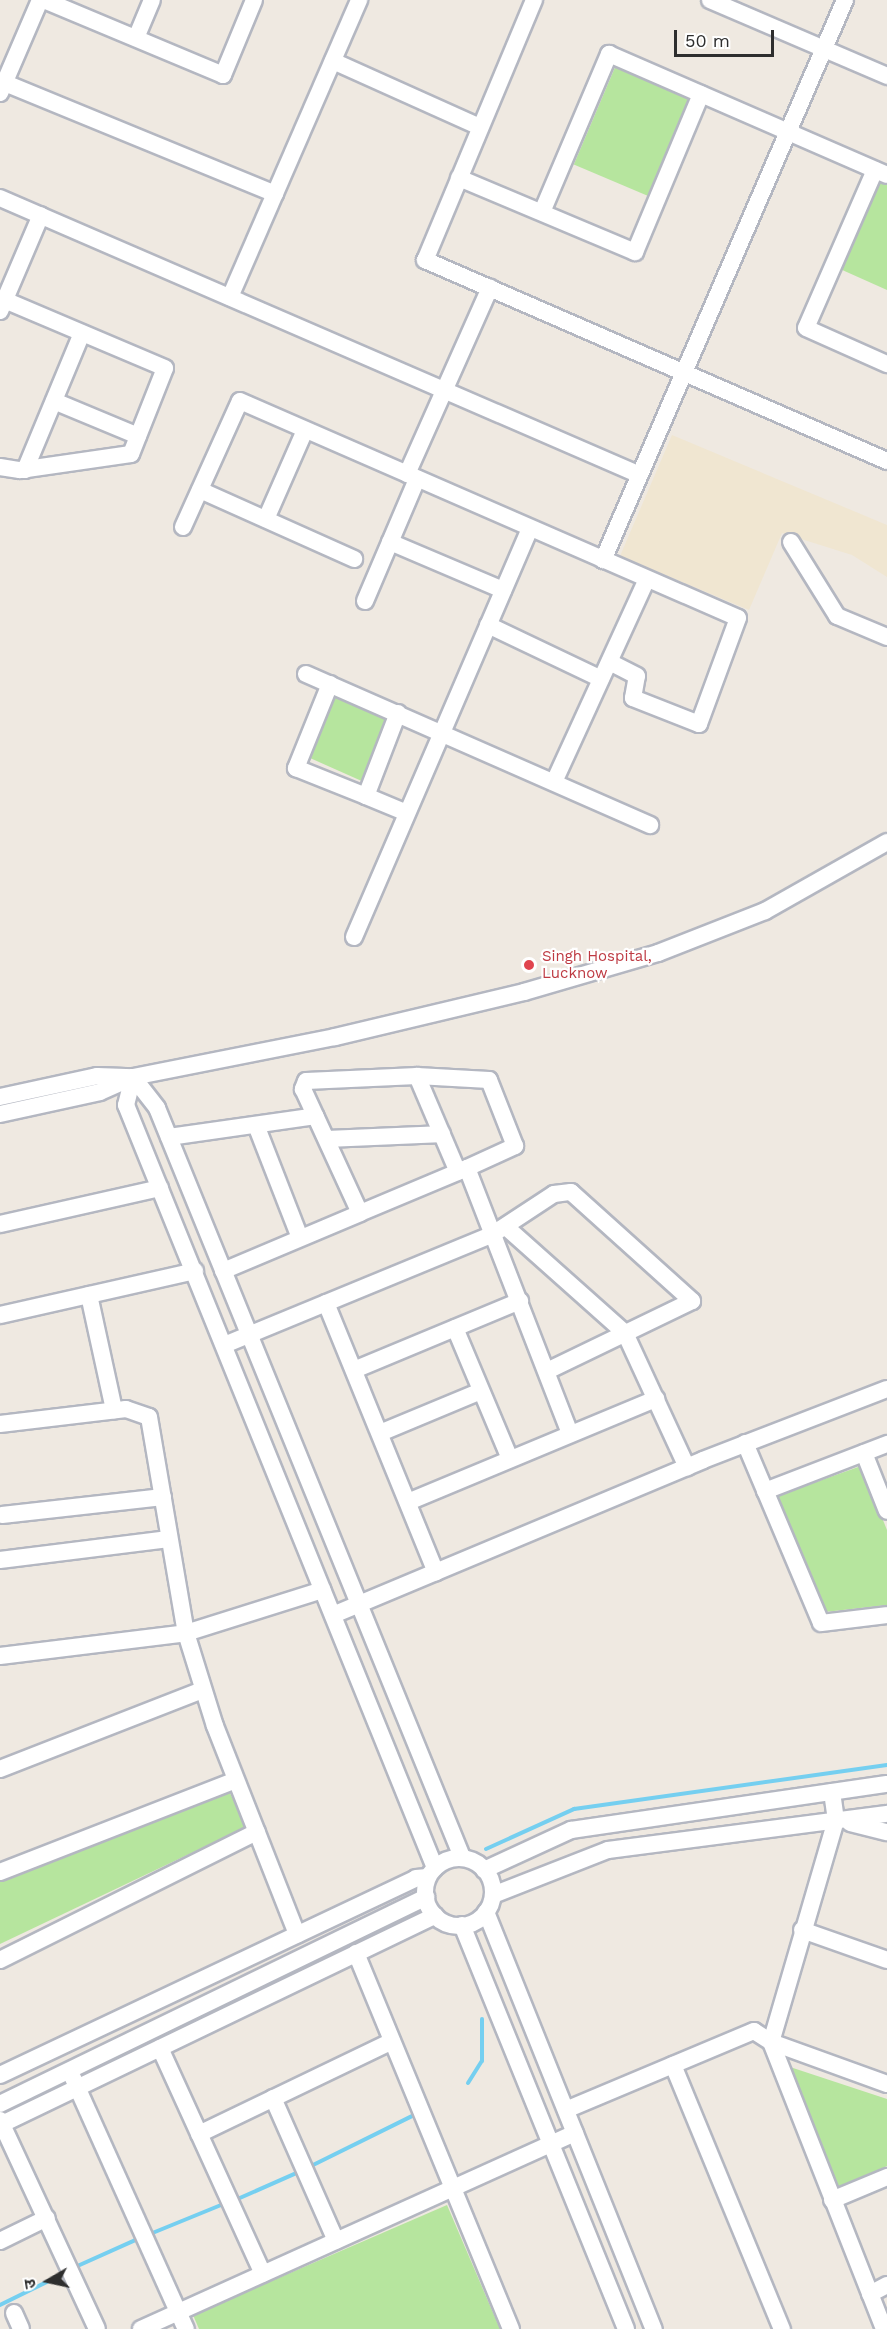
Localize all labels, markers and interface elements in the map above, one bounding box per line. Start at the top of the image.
scale bar [677,18,778,56]
text: 50 m [685,30,730,51]
place label: Singh Hospital, Lucknow [542,947,652,982]
marker: Singh Hospital, Lucknow [520,956,538,974]
north arrow [18,2251,78,2311]
text: उ [20,2278,40,2290]

